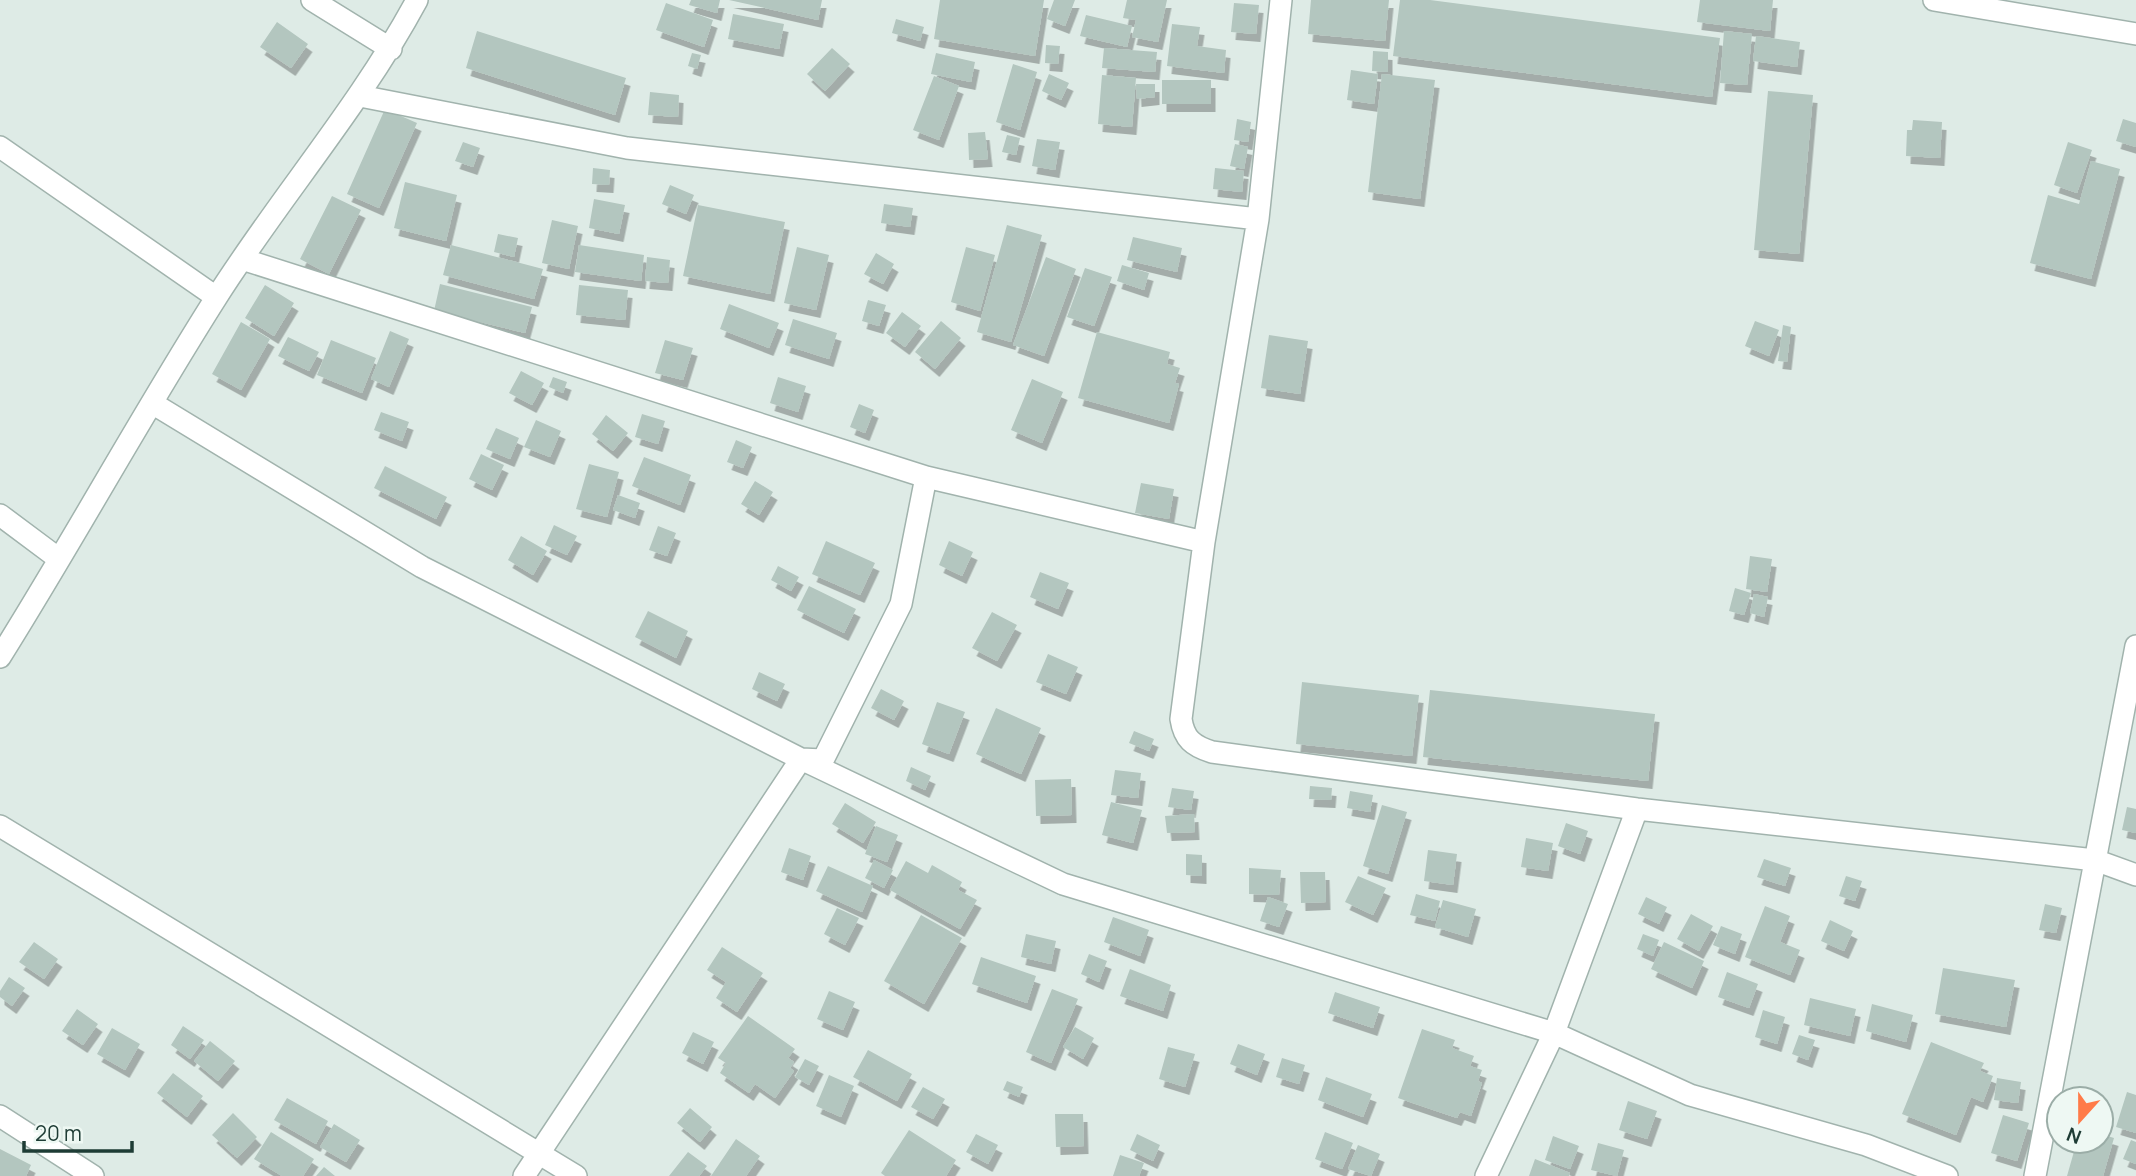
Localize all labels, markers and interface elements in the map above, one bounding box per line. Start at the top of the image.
north arrow [2045,1085,2115,1155]
scale bar [24,1110,133,1154]
text: 20 m [35,1119,82,1147]
text: N [2063,1121,2085,1150]

